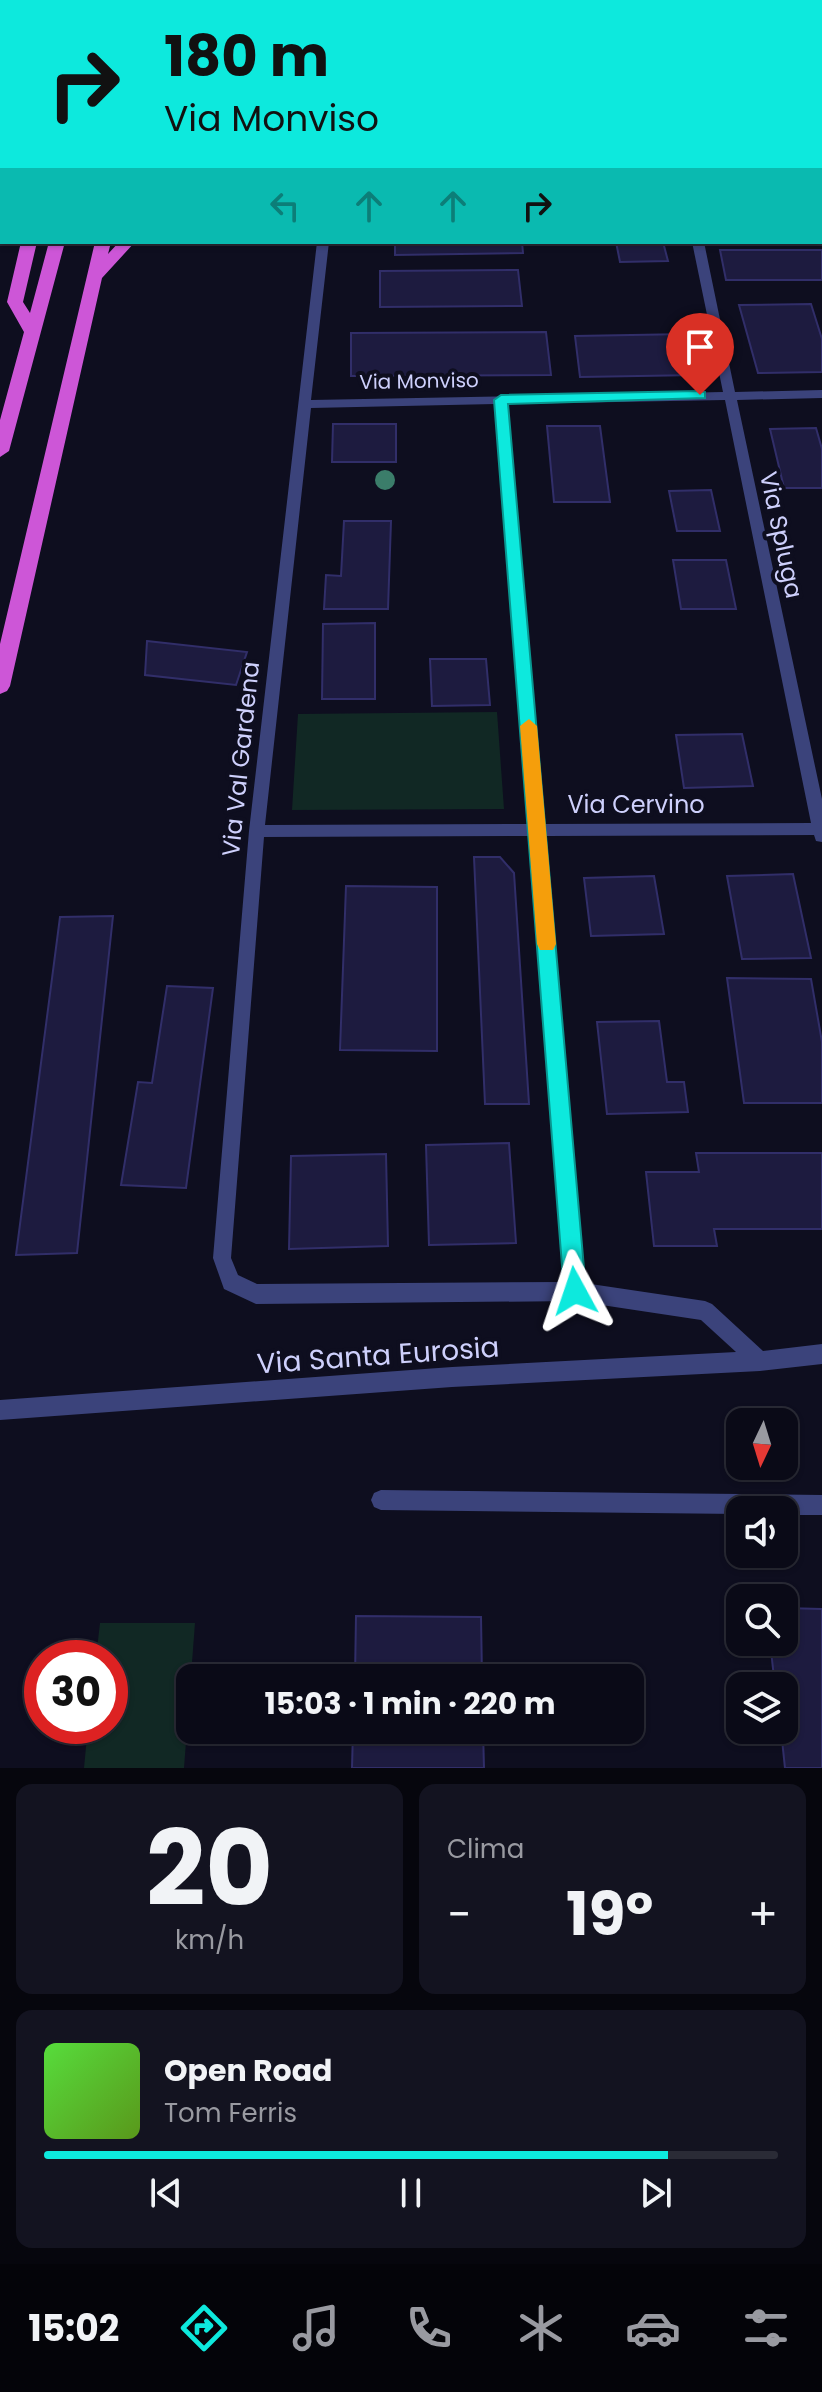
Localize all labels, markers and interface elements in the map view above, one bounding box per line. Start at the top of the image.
text: 180 m [164,17,329,96]
icon: right [32,32,136,136]
text: Via Monviso [164,93,379,144]
icon: left [263,184,307,228]
icon: ahead [347,184,391,228]
icon: ahead [431,184,475,228]
icon: right [515,184,559,228]
pin [666,313,734,395]
icon: arrive [678,325,722,369]
street label: Via Monviso [359,366,479,396]
street label: Via Spluga [752,468,811,601]
street label: Via Val Gardena [214,660,267,858]
street label: Via Cervino [567,788,705,821]
position arrow [533,1249,617,1333]
street label: Via Santa Eurosia [255,1328,501,1383]
north arrow [726,1408,798,1480]
map controls [726,1408,798,1744]
button: sound [726,1496,798,1568]
button: search [726,1584,798,1656]
speed limit sign: 30 [24,1640,128,1744]
button: layers [726,1672,798,1744]
text: 15:03 · 1 min · 220 m [265,1682,555,1725]
text: 20 [146,1796,273,1941]
text: Clima [447,1831,524,1867]
text: 19° [566,1872,653,1956]
text: − [447,1884,471,1945]
text: + [748,1884,778,1945]
text: km/h [175,1922,244,1958]
text: Open Road [164,2049,332,2092]
text: Tom Ferris [164,2095,297,2131]
icon: previous [144,2171,188,2215]
icon: pause [389,2171,433,2215]
icon: next [634,2171,678,2215]
icon: directions [176,2300,232,2356]
icon: music [288,2300,344,2356]
icon: phone [401,2300,457,2356]
icon: climate [513,2300,569,2356]
icon: car [625,2300,681,2356]
icon: filters [738,2300,794,2356]
text: 15:02 [28,2303,119,2354]

